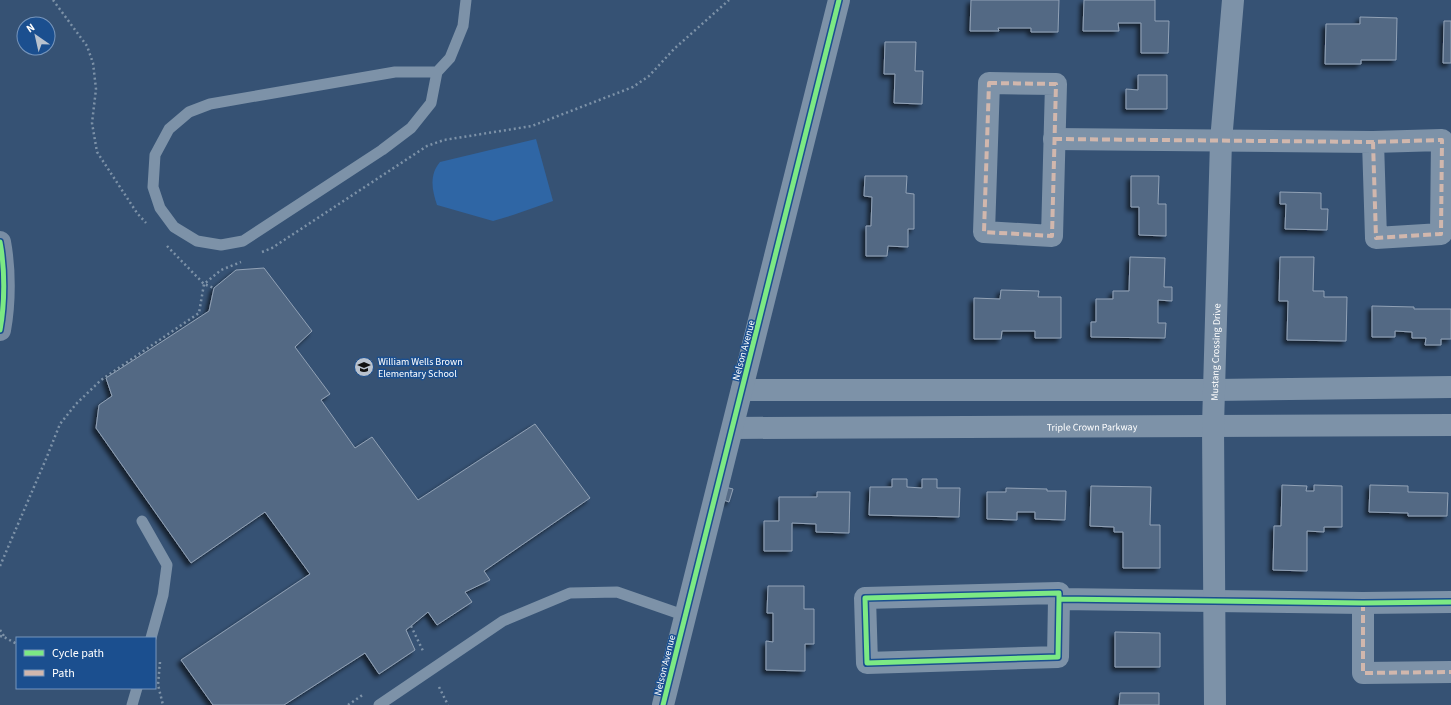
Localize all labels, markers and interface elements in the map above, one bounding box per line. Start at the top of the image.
north arrow [16,16,56,56]
text: N [23,20,38,36]
street label: Mustang Crossing Drive [1208,303,1224,401]
street label: Nelson Avenue [729,319,759,382]
place label: William Wells Brown Elementary School [378,355,463,381]
school or university icon: William Wells Brown Elementary School [353,356,375,378]
street label: Triple Crown Parkway [1047,420,1138,435]
street label: Nelson Avenue [651,633,679,697]
legend [16,637,156,689]
text: Cycle path [52,645,104,662]
text: Path [52,665,75,682]

